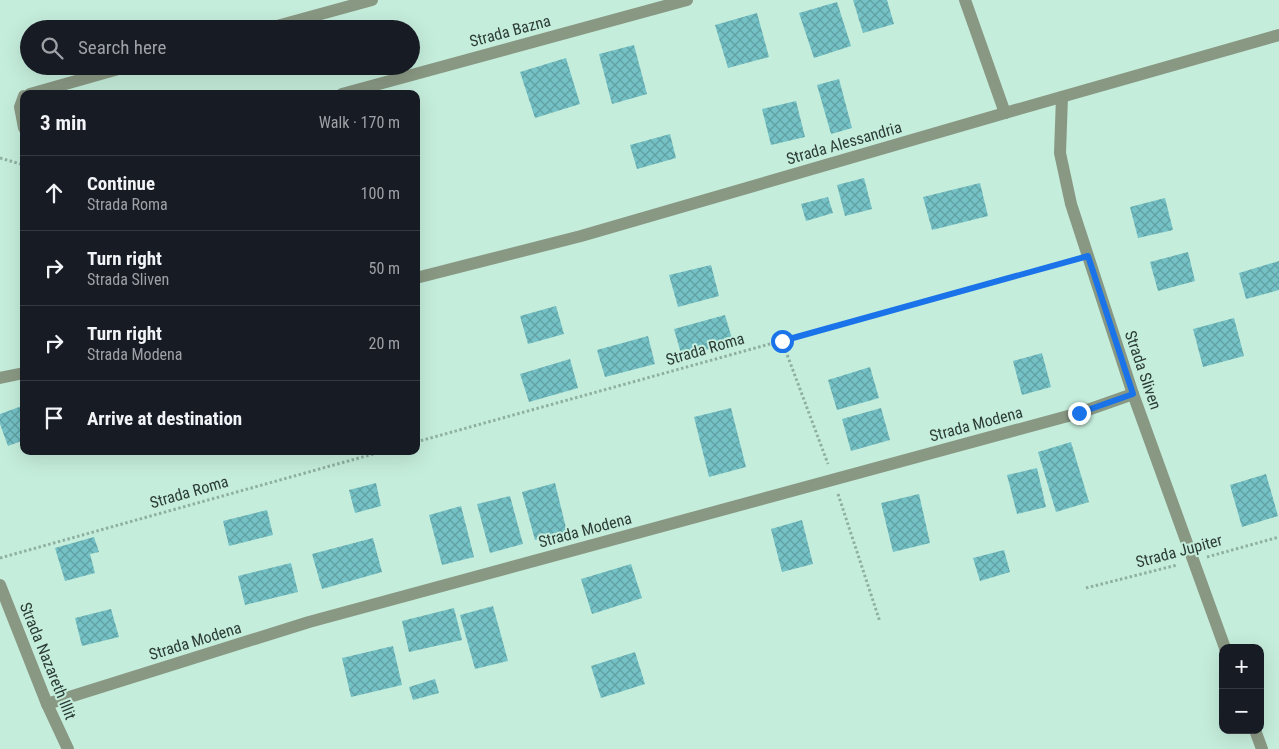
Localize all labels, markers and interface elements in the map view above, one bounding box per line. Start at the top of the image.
street label: Strada Bazna [467,11,553,51]
search box [20,20,420,75]
icon: search [38,34,66,62]
text: Search here [78,36,166,59]
text: 3 min [40,111,87,135]
text: Walk · 170 m [319,113,400,132]
street label: Strada Alessandria [784,117,904,169]
text: Continue [87,172,155,195]
icon: ahead [40,179,68,207]
text: 100 m [361,184,400,203]
text: Strada Roma [87,195,168,214]
text: Turn right [87,247,162,270]
icon: right [40,254,68,282]
text: 50 m [368,259,400,278]
text: Strada Sliven [87,270,169,289]
text: Turn right [87,322,162,345]
street label: Strada Sliven [1121,328,1165,412]
icon: right [40,329,68,357]
street label: Strada Roma [664,329,746,369]
route start [771,330,794,353]
text: 20 m [368,334,400,353]
text: Strada Modena [87,345,183,364]
street label: Strada Modena [927,402,1025,446]
route end [1068,402,1091,425]
icon: arrive [40,404,68,432]
text: Arrive at destination [87,407,242,430]
street label: Strada Roma [148,472,230,512]
street label: Strada Modena [536,508,634,552]
street label: Strada Jupiter [1134,530,1224,572]
street label: Strada Nazareth Illit [16,600,80,723]
street label: Strada Modena [147,618,243,664]
map controls [1219,644,1264,734]
button: + [1219,644,1264,689]
button: − [1219,689,1264,734]

